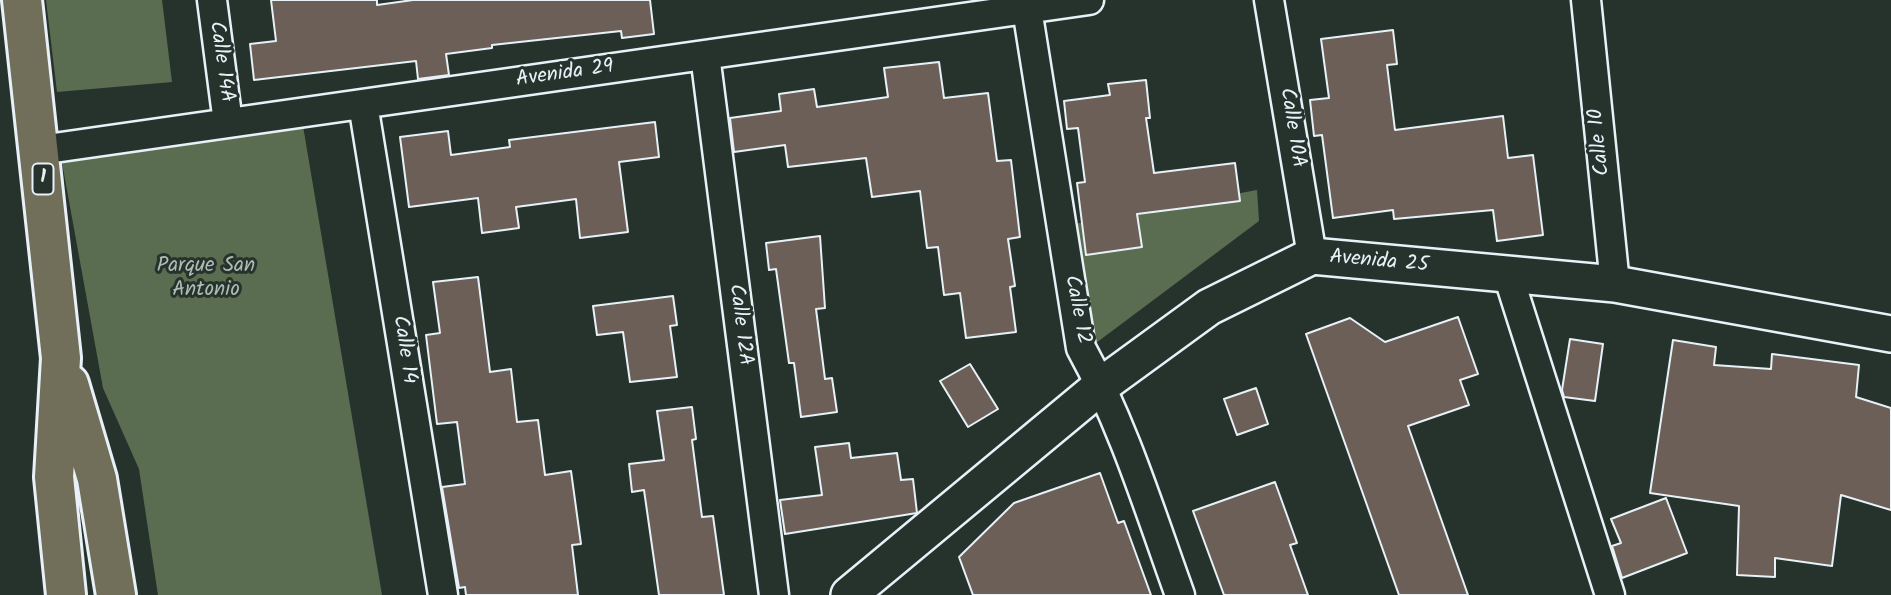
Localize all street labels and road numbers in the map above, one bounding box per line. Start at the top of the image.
street label: Calle 14A [202,20,238,104]
street label: Avenida 29 [514,56,616,94]
street label: Calle 10A [1272,86,1310,170]
street label: Calle 10 [1585,107,1617,177]
road number: 1 [32,164,54,195]
street label: Avenida 25 [1328,246,1430,280]
street label: Calle 12 [1057,274,1095,346]
street label: Calle 12A [721,283,757,367]
street label: Calle 14 [385,314,421,386]

